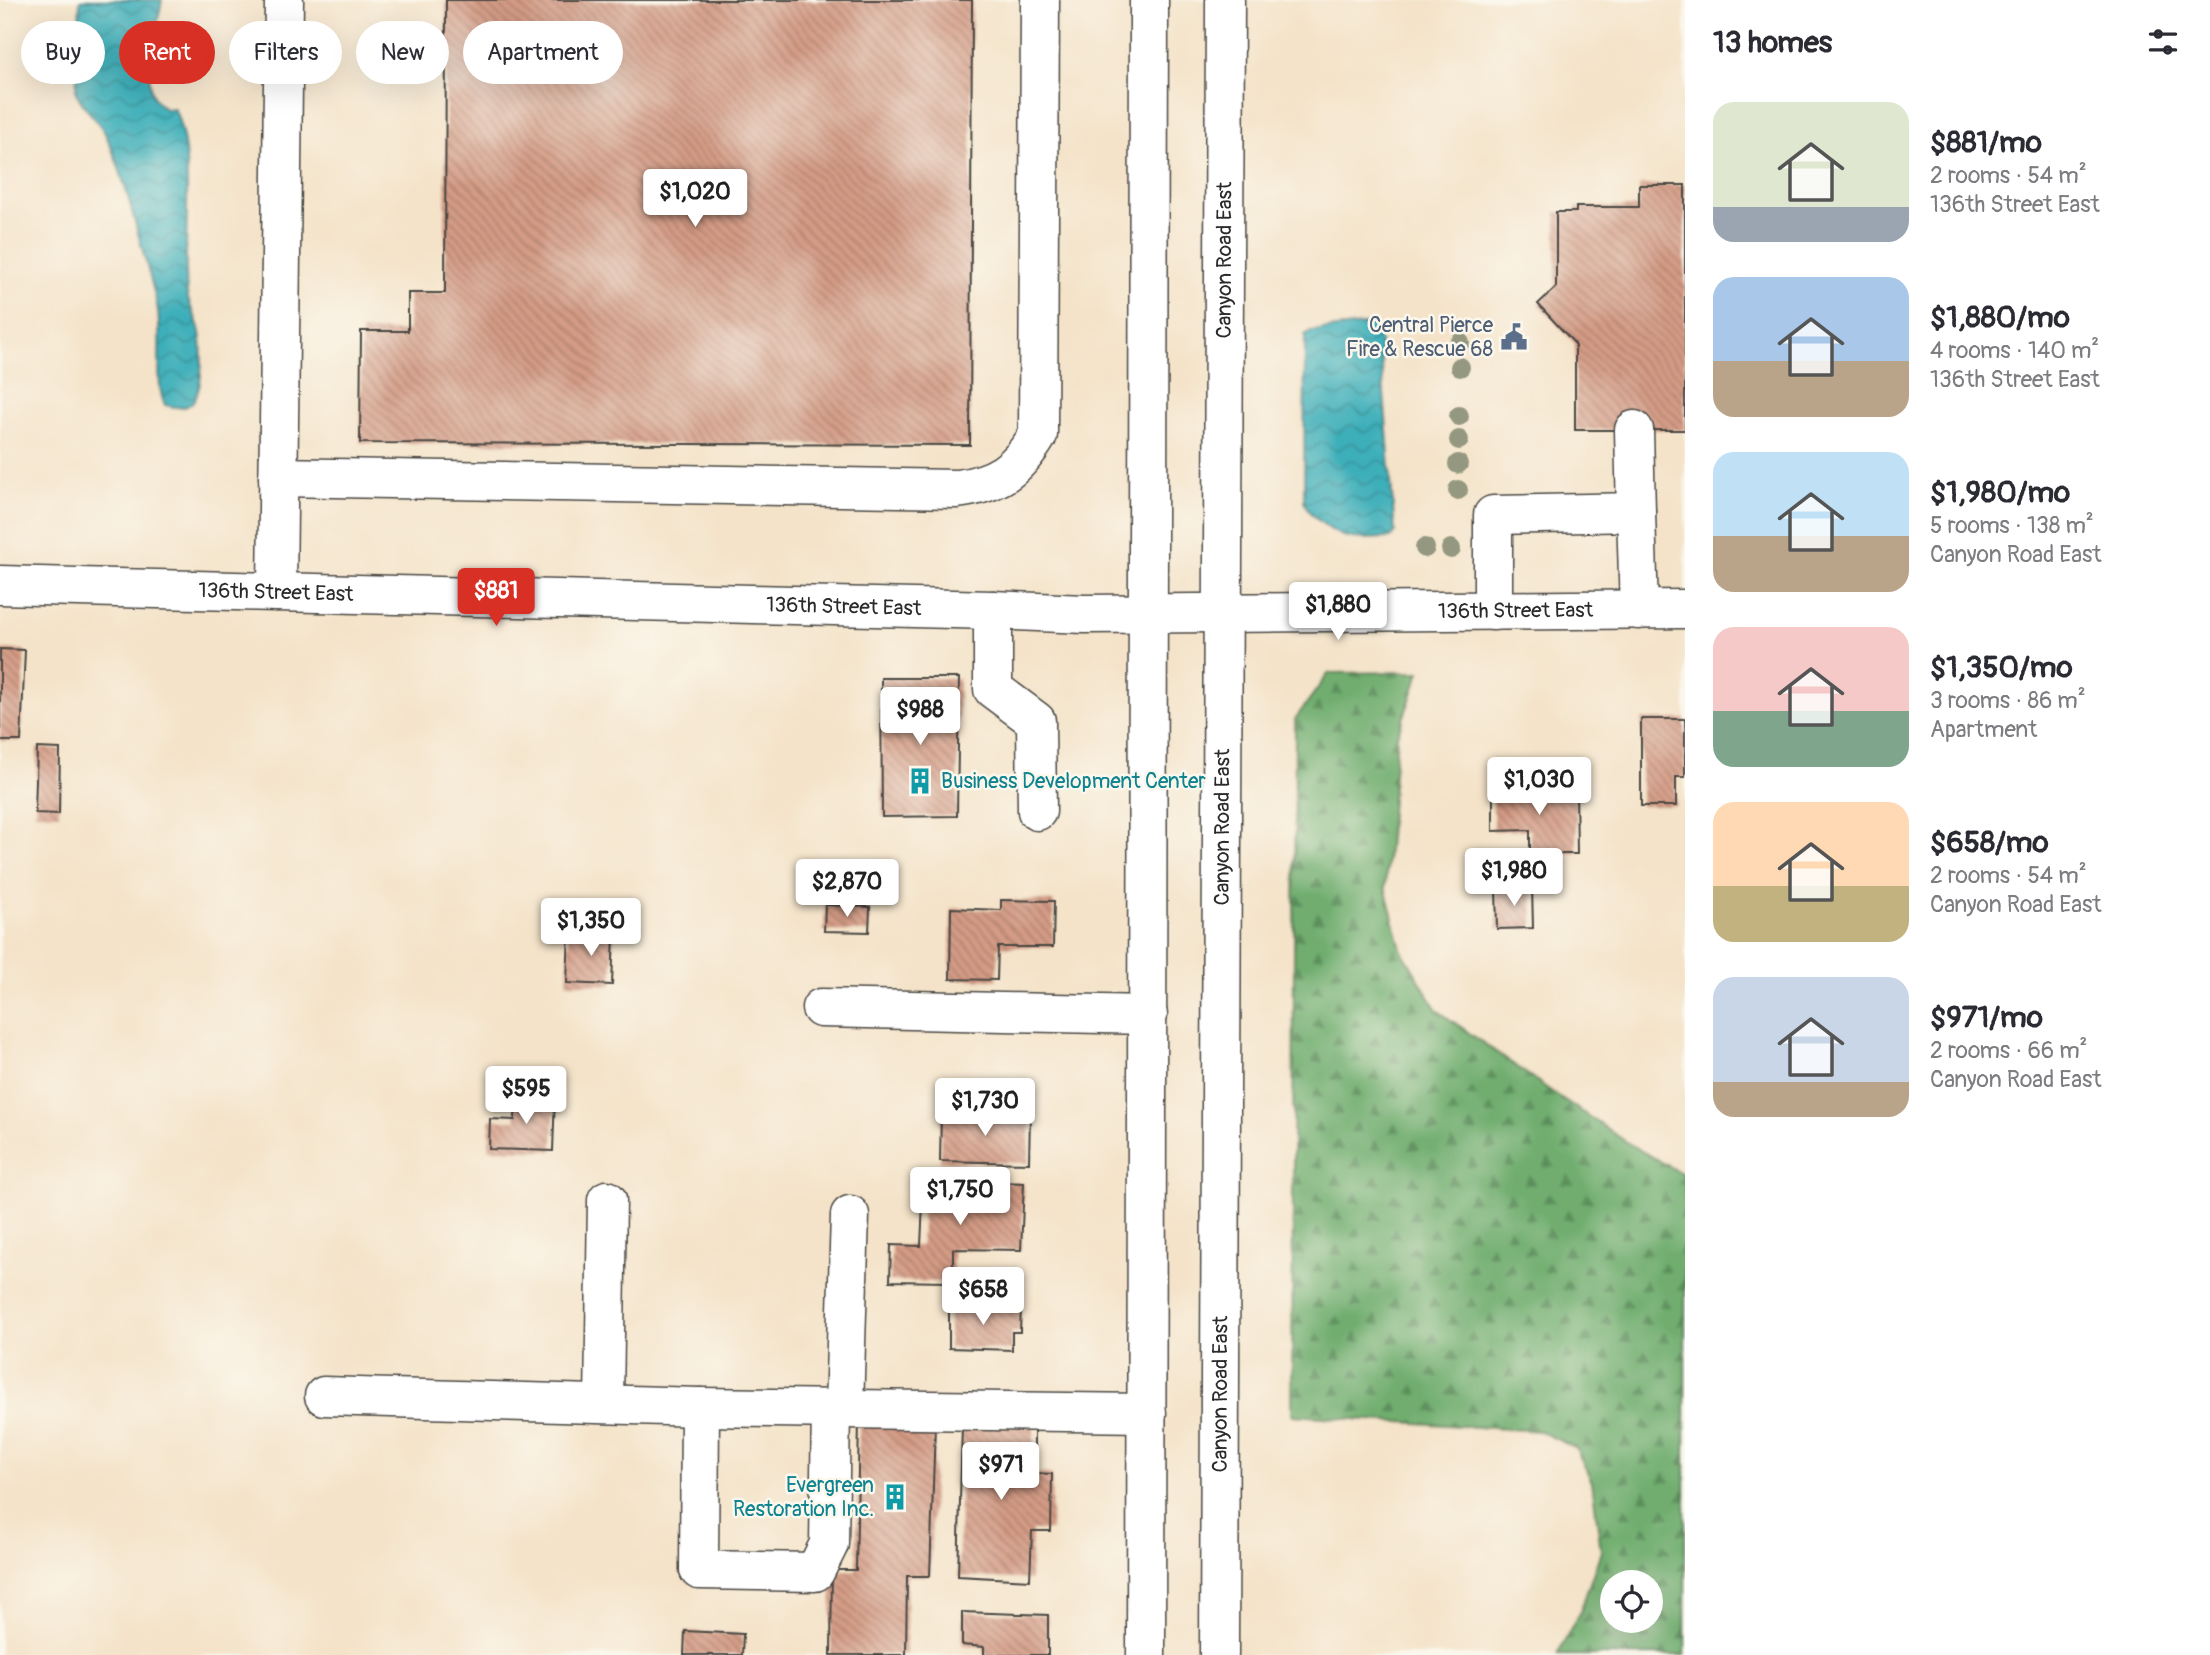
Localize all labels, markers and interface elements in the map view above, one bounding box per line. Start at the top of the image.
chip: Buy [21,21,105,84]
chip: Rent [119,21,215,84]
chip: Filters [229,21,342,84]
chip: New [356,21,449,84]
chip: Apartment [463,21,623,84]
icon: filters [2144,23,2182,61]
text: 13 homes [1713,24,1832,61]
text: $881/mo [1930,124,2042,161]
icon: home [1769,130,1853,214]
text: 2 rooms · 54 m² [1930,161,2087,190]
pin: $1,020 [638,170,752,229]
text: $1,020 [659,177,731,206]
street label: Canyon Road East [1210,181,1238,338]
text: 136th Street East [1930,190,2100,219]
text: $1,880/mo [1930,299,2070,336]
icon: home [1769,305,1853,389]
place label: Central Pierce Fire & Rescue 68 [1346,312,1494,363]
public building icon: Central Pierce Fire & Rescue 68 [1499,322,1529,352]
text: 4 rooms · 140 m² [1930,336,2099,365]
text: 136th Street East [1930,365,2100,394]
text: $1,980/mo [1930,474,2070,511]
icon: home [1769,480,1853,564]
text: 5 rooms · 138 m² [1930,511,2094,540]
text: Canyon Road East [1930,540,2102,569]
pin: $881 [455,568,537,628]
street label: 136th Street East [198,576,354,607]
text: $881 [474,576,518,605]
pin: $1,880 [1281,582,1395,642]
text: $1,880 [1305,590,1371,619]
street label: 136th Street East [766,591,922,622]
street label: 136th Street East [1438,596,1594,625]
text: $1,350/mo [1930,649,2073,686]
icon: home [1769,655,1853,739]
text: 3 rooms · 86 m² [1930,686,2086,715]
pin: $988 [879,688,961,747]
text: $988 [896,695,944,724]
text: Apartment [1930,715,2037,744]
street label: Canyon Road East [1208,748,1236,905]
pin: $1,030 [1482,758,1596,817]
text: $1,030 [1503,765,1575,794]
building icon: Business Development Center [905,766,935,796]
place label: Business Development Center [941,768,1206,795]
text: $658/mo [1930,824,2049,861]
icon: home [1769,830,1853,914]
pin: $1,980 [1457,848,1571,908]
text: $1,980 [1481,856,1547,885]
pin: $2,870 [790,860,904,919]
text: 2 rooms · 54 m² [1930,861,2087,890]
text: $2,870 [812,867,882,896]
text: Canyon Road East [1930,890,2102,919]
pin: $1,350 [534,898,648,958]
text: $1,350 [557,906,625,935]
text: $971/mo [1930,999,2043,1036]
icon: home [1769,1005,1853,1089]
text: 2 rooms · 66 m² [1930,1036,2087,1065]
text: Canyon Road East [1930,1065,2102,1094]
pin: $595 [485,1066,567,1126]
text: $595 [501,1074,551,1103]
pin: $1,730 [928,1078,1042,1138]
text: $1,730 [951,1086,1019,1115]
pin: $1,750 [903,1168,1017,1227]
text: $1,750 [926,1175,994,1204]
pin: $658 [942,1268,1024,1327]
text: $658 [958,1275,1008,1304]
street label: Canyon Road East [1206,1315,1234,1472]
pin: $971 [960,1442,1042,1502]
text: $971 [978,1450,1024,1479]
place label: Evergreen Restoration Inc. [733,1472,874,1523]
building icon: Evergreen Restoration Inc. [880,1482,910,1512]
map controls [1600,1570,1663,1633]
button: locate [1600,1570,1663,1633]

